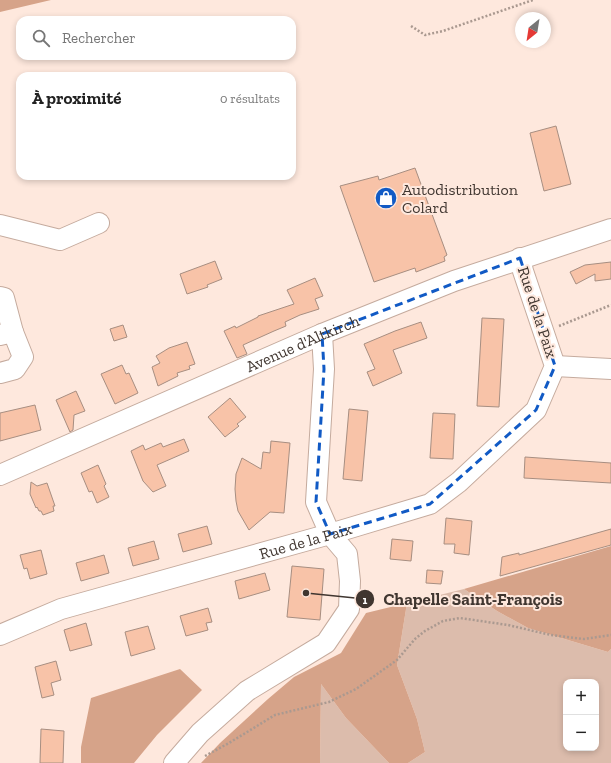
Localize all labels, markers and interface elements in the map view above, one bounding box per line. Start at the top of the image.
north arrow [515,12,551,48]
search box [16,16,296,60]
icon: search [30,27,52,49]
text: Rechercher [62,29,136,47]
text: À proximité [32,88,121,108]
text: 0 résultats [220,91,280,106]
place label: Autodistribution Colard [402,180,519,217]
shop icon: Autodistribution Colard [373,185,399,211]
street label: Rue de la Paix [514,264,561,360]
street label: Avenue d'Altkirch [243,311,362,376]
street label: Rue de la Paix [257,519,354,563]
callout: Chapelle Saint-François [355,585,570,614]
text: Chapelle Saint-François [383,589,563,609]
text: 1 [363,593,368,607]
map controls [563,679,599,751]
button: + [563,679,599,715]
button: − [563,715,599,751]

